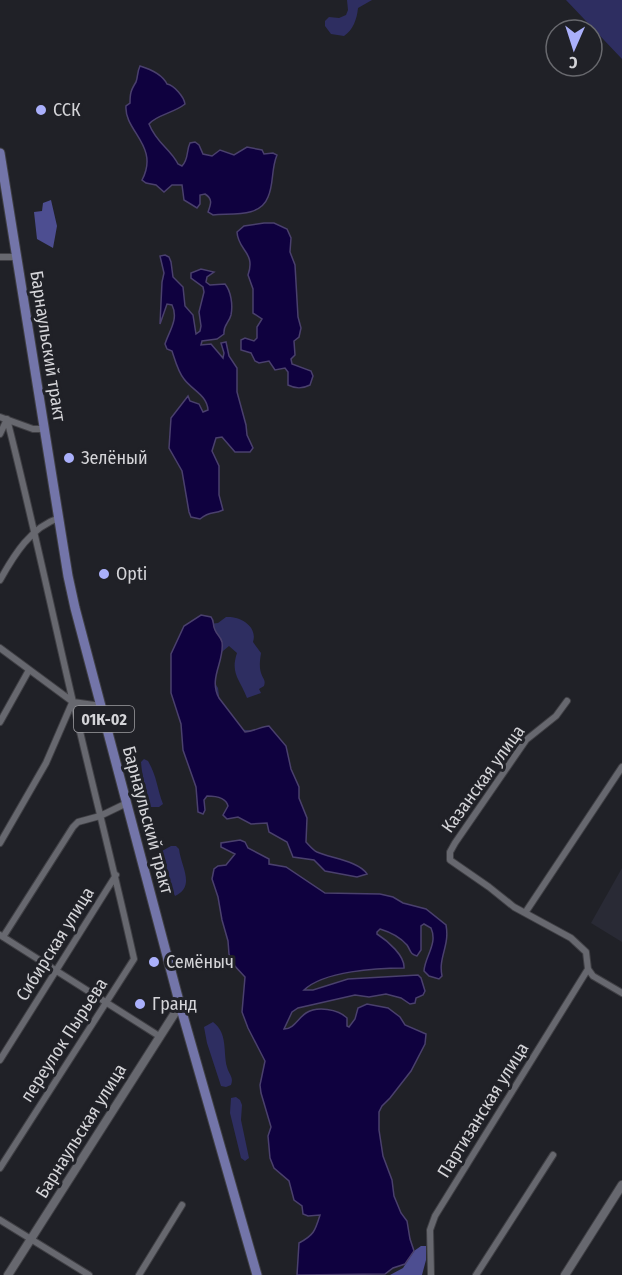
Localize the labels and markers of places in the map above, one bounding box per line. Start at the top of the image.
place label: ССК [53,99,81,121]
marker: ССК [34,103,48,117]
place label: Зелёный [81,447,148,469]
marker: Зелёный [62,451,76,465]
place label: Opti [116,563,147,585]
marker: Opti [97,567,111,581]
place label: Семёныч [166,951,234,973]
marker: Семёныч [147,955,161,969]
place label: Гранд [152,993,197,1015]
marker: Гранд [133,997,147,1011]

